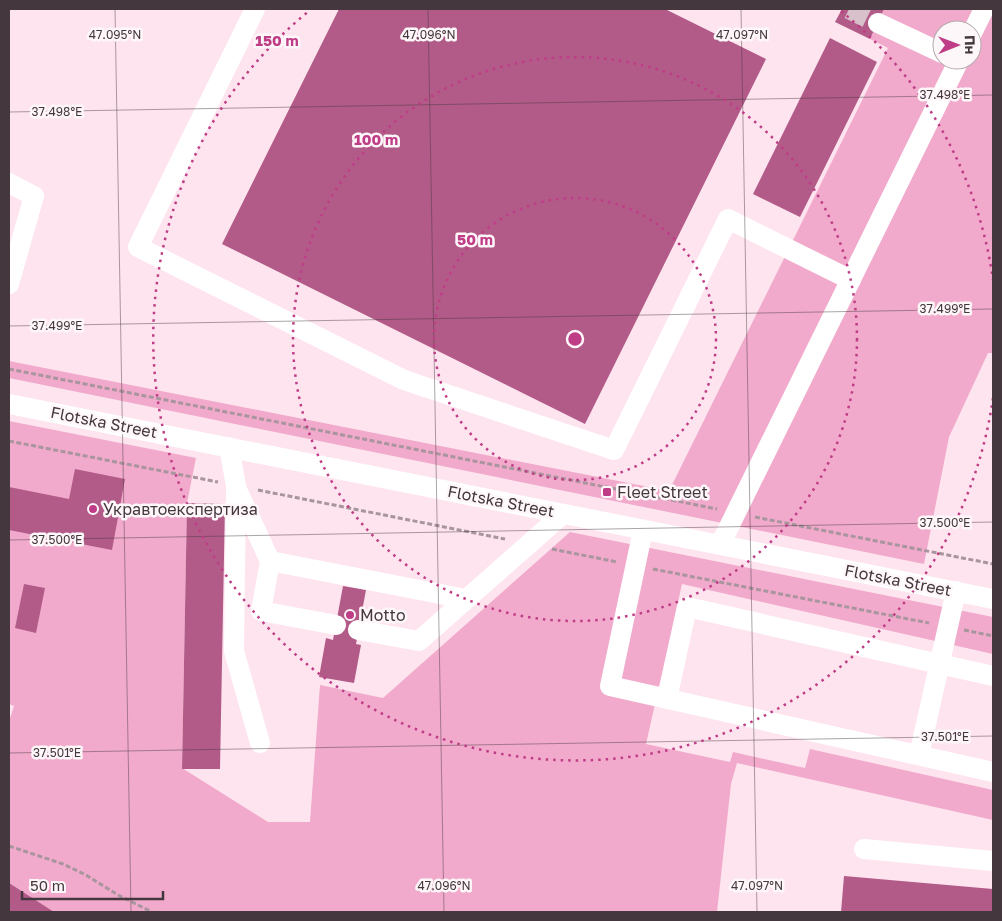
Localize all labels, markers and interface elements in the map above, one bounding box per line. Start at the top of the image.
north arrow [932,20,982,70]
text: 47.095°N [89,27,141,42]
text: 47.096°N [402,27,456,42]
text: 47.097°N [716,27,768,42]
text: 150 m [255,31,299,49]
text: Пн [962,35,979,54]
text: 37.498°E [920,87,970,102]
text: 37.498°E [32,104,82,119]
text: 100 m [354,130,398,148]
text: 50 m [457,230,493,248]
text: 37.499°E [920,301,970,316]
text: 37.499°E [32,318,82,333]
centre of rings [566,330,584,348]
street label: Flotska Street [49,402,159,442]
street label: Flotska Street [446,481,556,521]
place label: Fleet Street [617,482,708,502]
marker: Fleet Street [601,486,613,498]
place label: Укравтоекспертиза [103,499,258,519]
marker: Укравтоекспертиза [87,503,99,515]
text: 37.500°E [920,515,970,530]
text: 37.500°E [32,532,82,547]
street label: Flotska Street [843,560,953,600]
place label: Motto [360,605,406,625]
marker: Motto [344,609,356,621]
text: 37.501°E [921,729,969,744]
text: 37.501°E [33,745,81,760]
scale bar [22,868,164,900]
text: 50 m [30,876,65,894]
text: 47.096°N [417,878,471,893]
text: 47.097°N [731,878,783,893]

